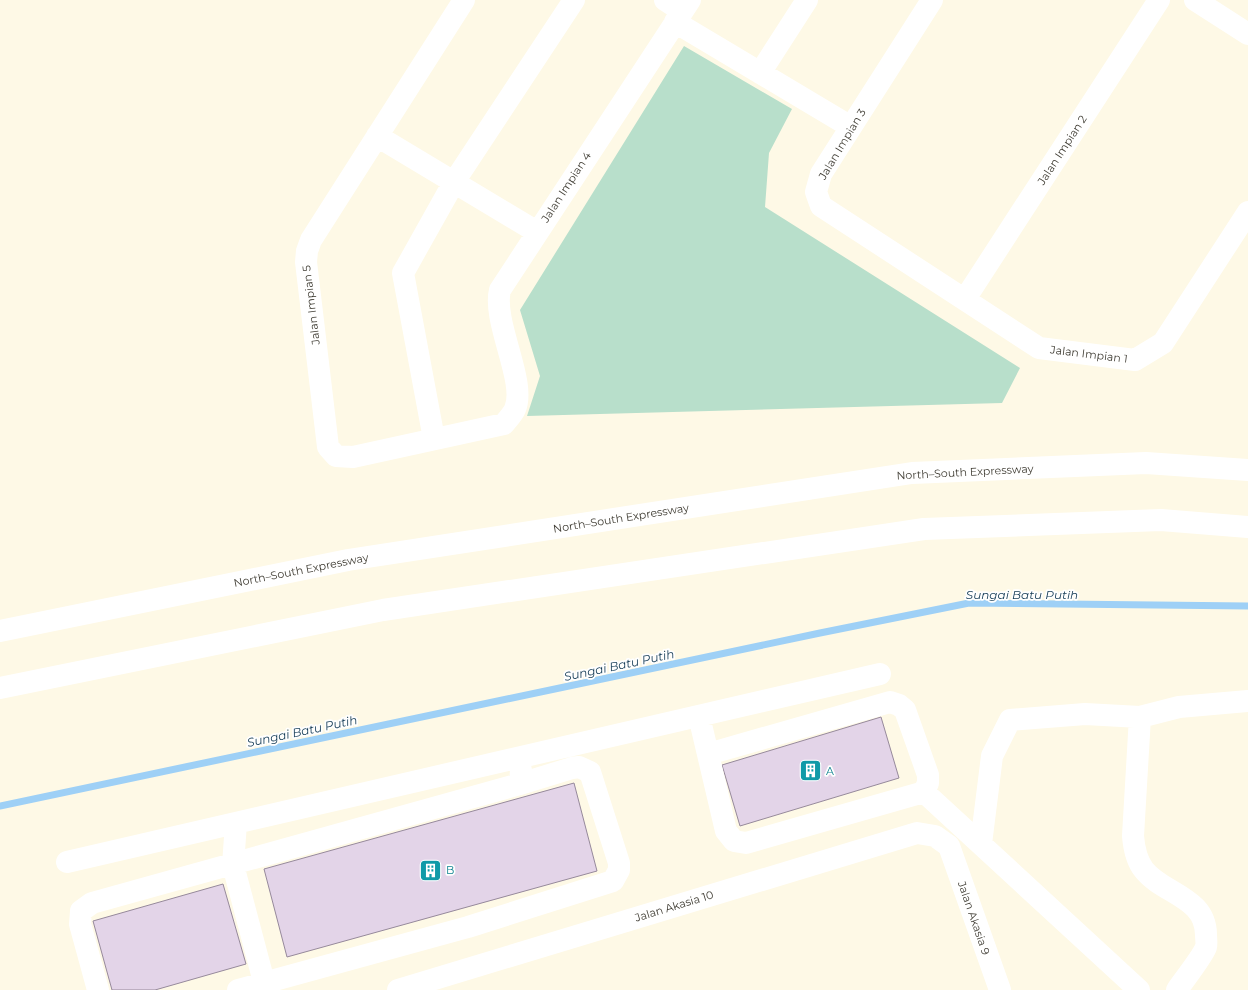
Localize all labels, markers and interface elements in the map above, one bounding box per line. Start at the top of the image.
street label: Jalan Impian 3 [815,106,869,183]
street label: Jalan Impian 2 [1034,113,1090,188]
street label: Jalan Impian 4 [537,149,594,226]
street label: Jalan Impian 5 [299,264,323,347]
street label: Jalan Impian 1 [1048,342,1129,366]
street label: North–South Expressway [896,461,1034,483]
street label: North–South Expressway [552,500,690,536]
street label: North–South Expressway [232,550,370,590]
water label: Sungai Batu Putih [966,587,1078,602]
water label: Sungai Batu Putih [562,646,676,684]
water label: Sungai Batu Putih [245,712,359,750]
building icon: A [797,758,823,784]
place label: A [826,764,834,778]
building icon: B [417,857,443,883]
place label: B [446,863,454,877]
street label: Jalan Akasia 9 [955,878,993,957]
street label: Jalan Akasia 10 [632,887,715,925]

